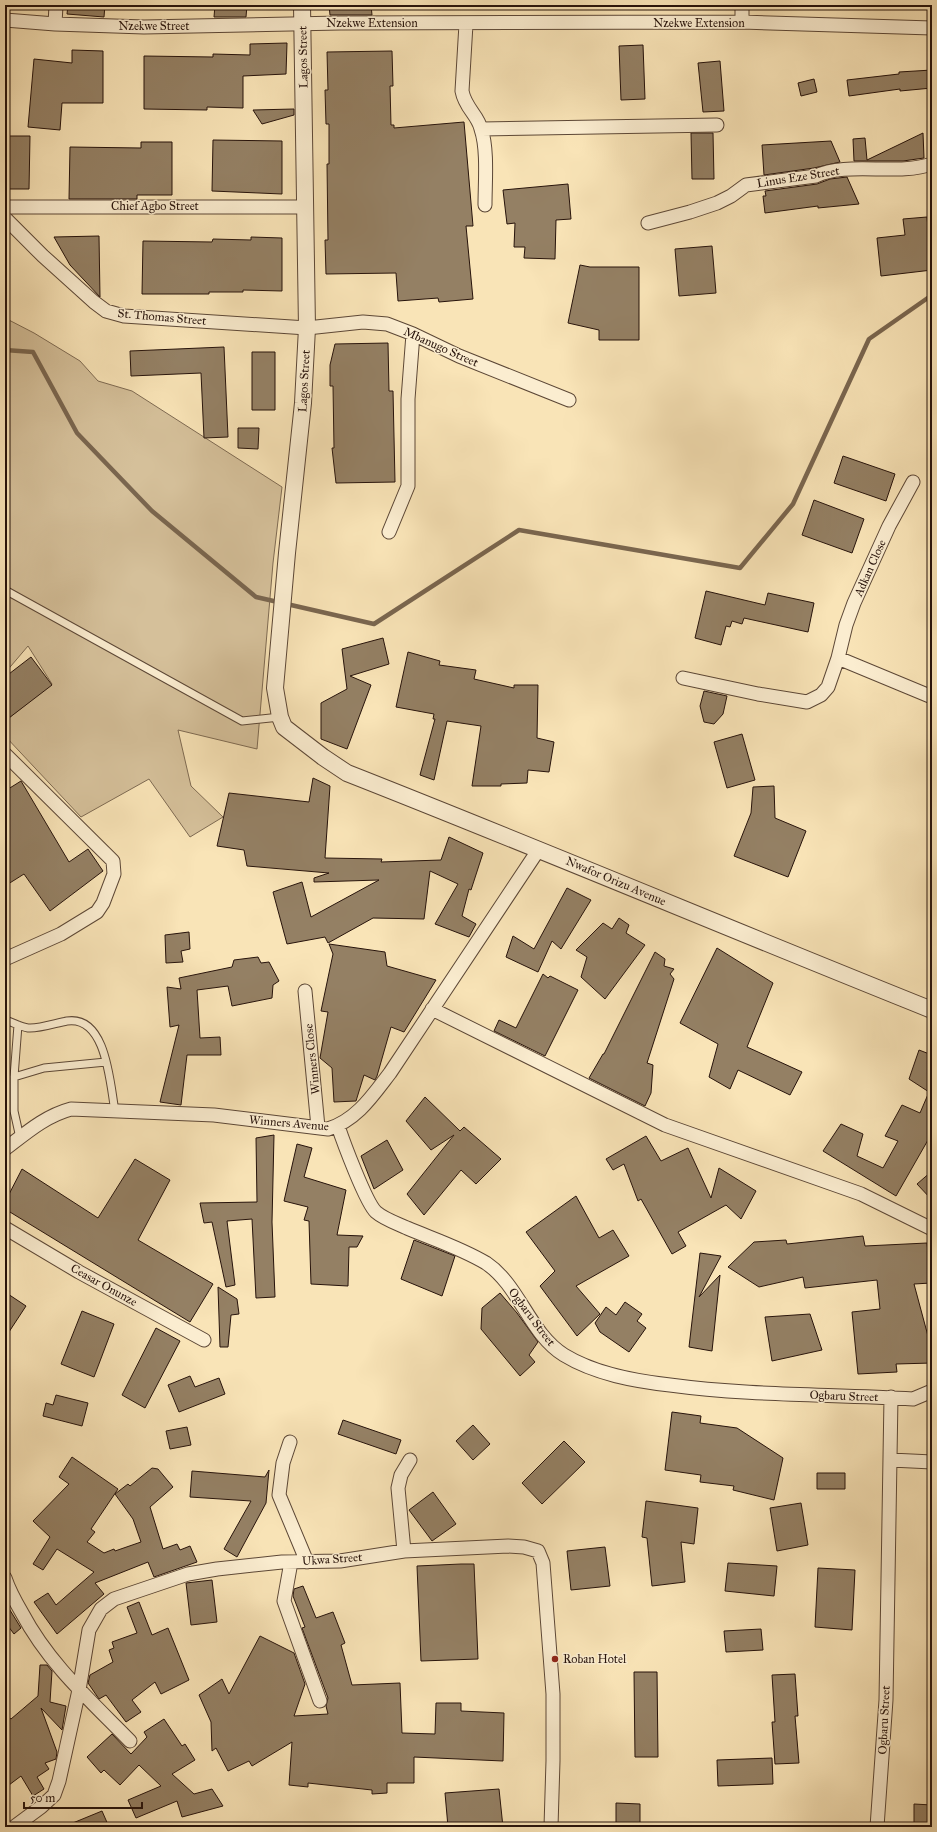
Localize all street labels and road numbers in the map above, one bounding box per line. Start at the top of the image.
street label: Nzekwe Extension [326,16,418,30]
street label: Nzekwe Extension [653,16,745,30]
street label: Nzekwe Street [118,19,190,33]
street label: Lagos Street [295,25,312,88]
street label: Linus Eze Street [756,163,841,190]
street label: Chief Agbo Street [111,199,200,214]
street label: St. Thomas Street [117,306,208,328]
street label: Mbanugo Street [401,324,481,371]
street label: Lagos Street [295,349,314,413]
street label: Adkan Close [851,537,889,599]
street label: Nwafor Orizu Avenue [564,854,668,908]
street label: Winners Close [301,1023,323,1095]
street label: Winners Avenue [248,1113,330,1133]
street label: Ceasar Onunze [68,1261,140,1309]
street label: Ogbaru Street [505,1285,559,1350]
street label: Ogbaru Street [809,1388,879,1405]
street label: Ukwa Street [301,1550,363,1568]
street label: Ogbaru Street [875,1684,894,1755]

